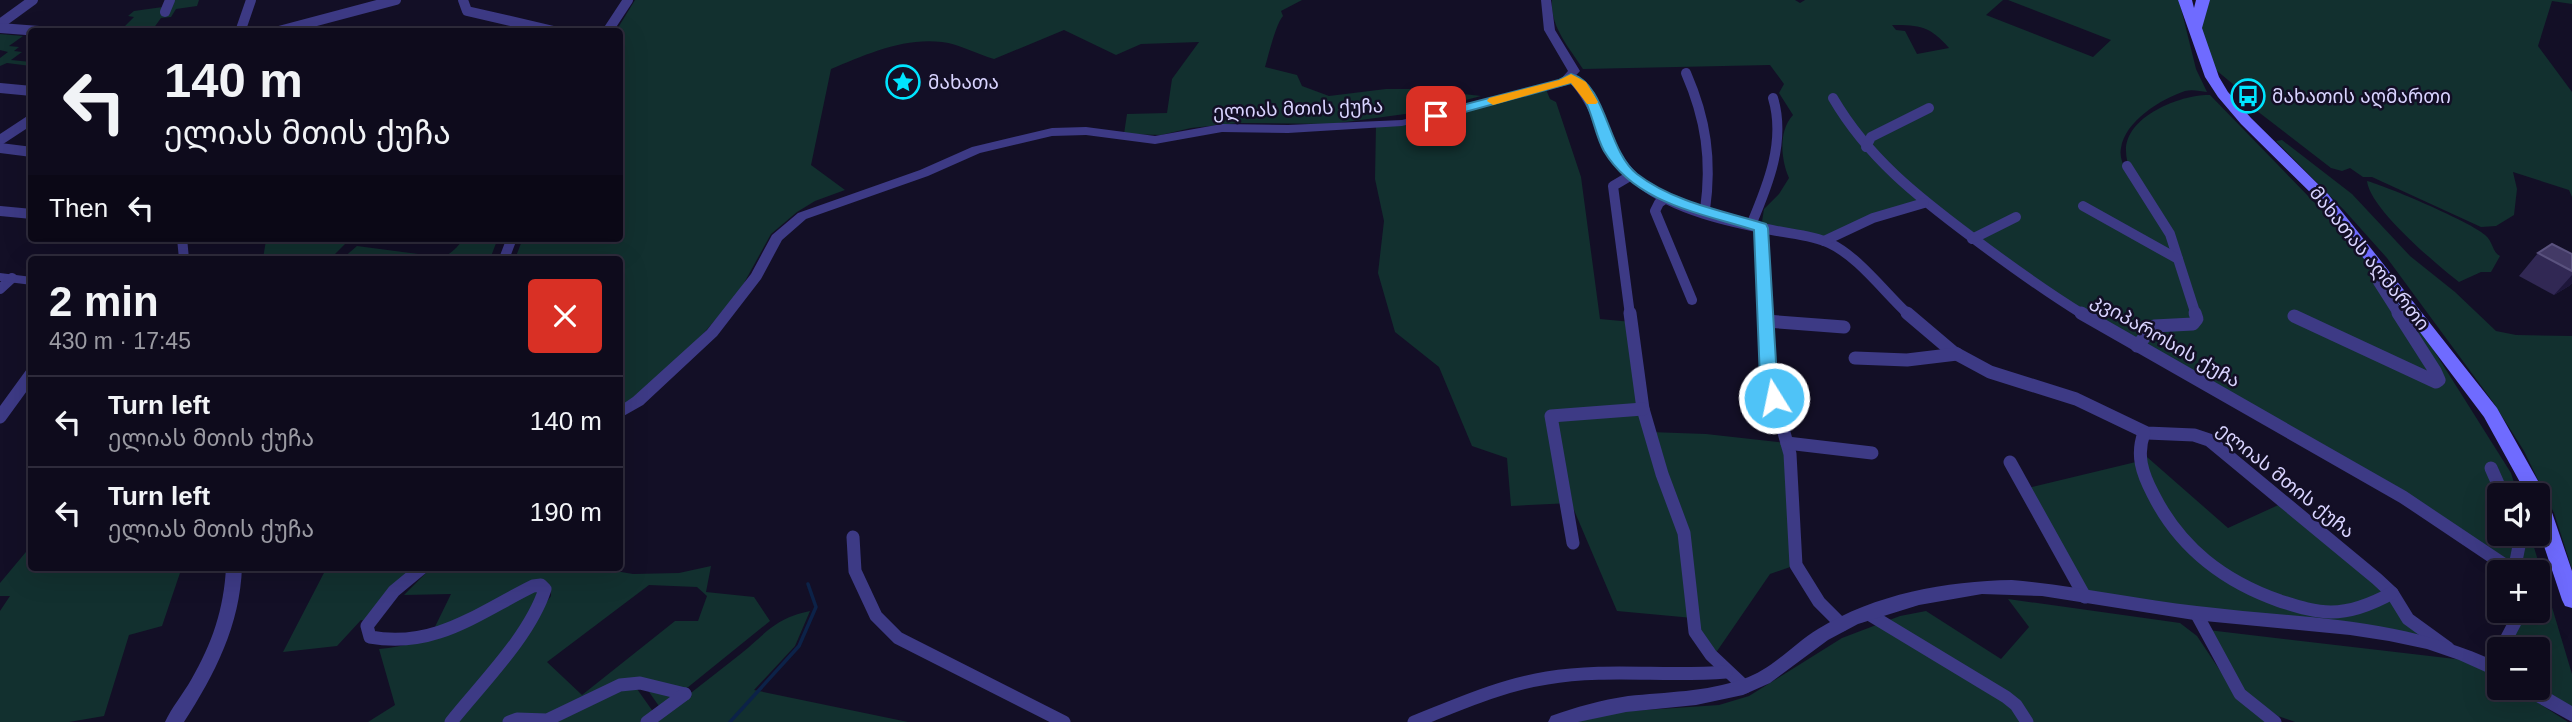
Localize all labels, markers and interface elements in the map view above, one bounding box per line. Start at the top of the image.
text: 140 m [164,53,303,107]
icon: left [49,56,140,147]
place icon: მახათა [884,63,922,101]
place label: მახათა [928,72,999,93]
bus stop icon: მახათის აღმართი [2229,77,2267,115]
pin [1406,86,1466,146]
place label: მახათის აღმართი [2272,86,2451,109]
street label: ელიას მთის ქუჩა [1213,95,1384,124]
icon: arrive [1417,97,1455,135]
text: ელიას მთის ქუჩა [164,115,451,151]
street label: მახათას აღმართი [2304,182,2434,335]
icon: left [122,189,160,227]
text: Then [49,193,108,223]
text: 2 min [49,278,159,325]
button: close [528,279,602,353]
street label: კვიპაროსის ქუჩა [2087,289,2244,392]
text: 430 m · 17:45 [49,328,191,354]
position arrow [1737,361,1811,435]
text: Turn left [108,390,210,420]
icon: left [49,403,87,441]
text: 140 m [530,406,602,436]
street label: ელიას მთის ქუჩა [2212,419,2358,544]
text: ელიას მთის ქუჩა [108,425,314,451]
text: Turn left [108,481,210,511]
map controls [2487,483,2550,700]
button: sound [2487,483,2550,546]
icon: left [49,494,87,532]
text: 190 m [530,497,602,527]
text: ელიას მთის ქუჩა [108,516,314,542]
button: + [2487,560,2550,623]
button: − [2487,637,2550,700]

